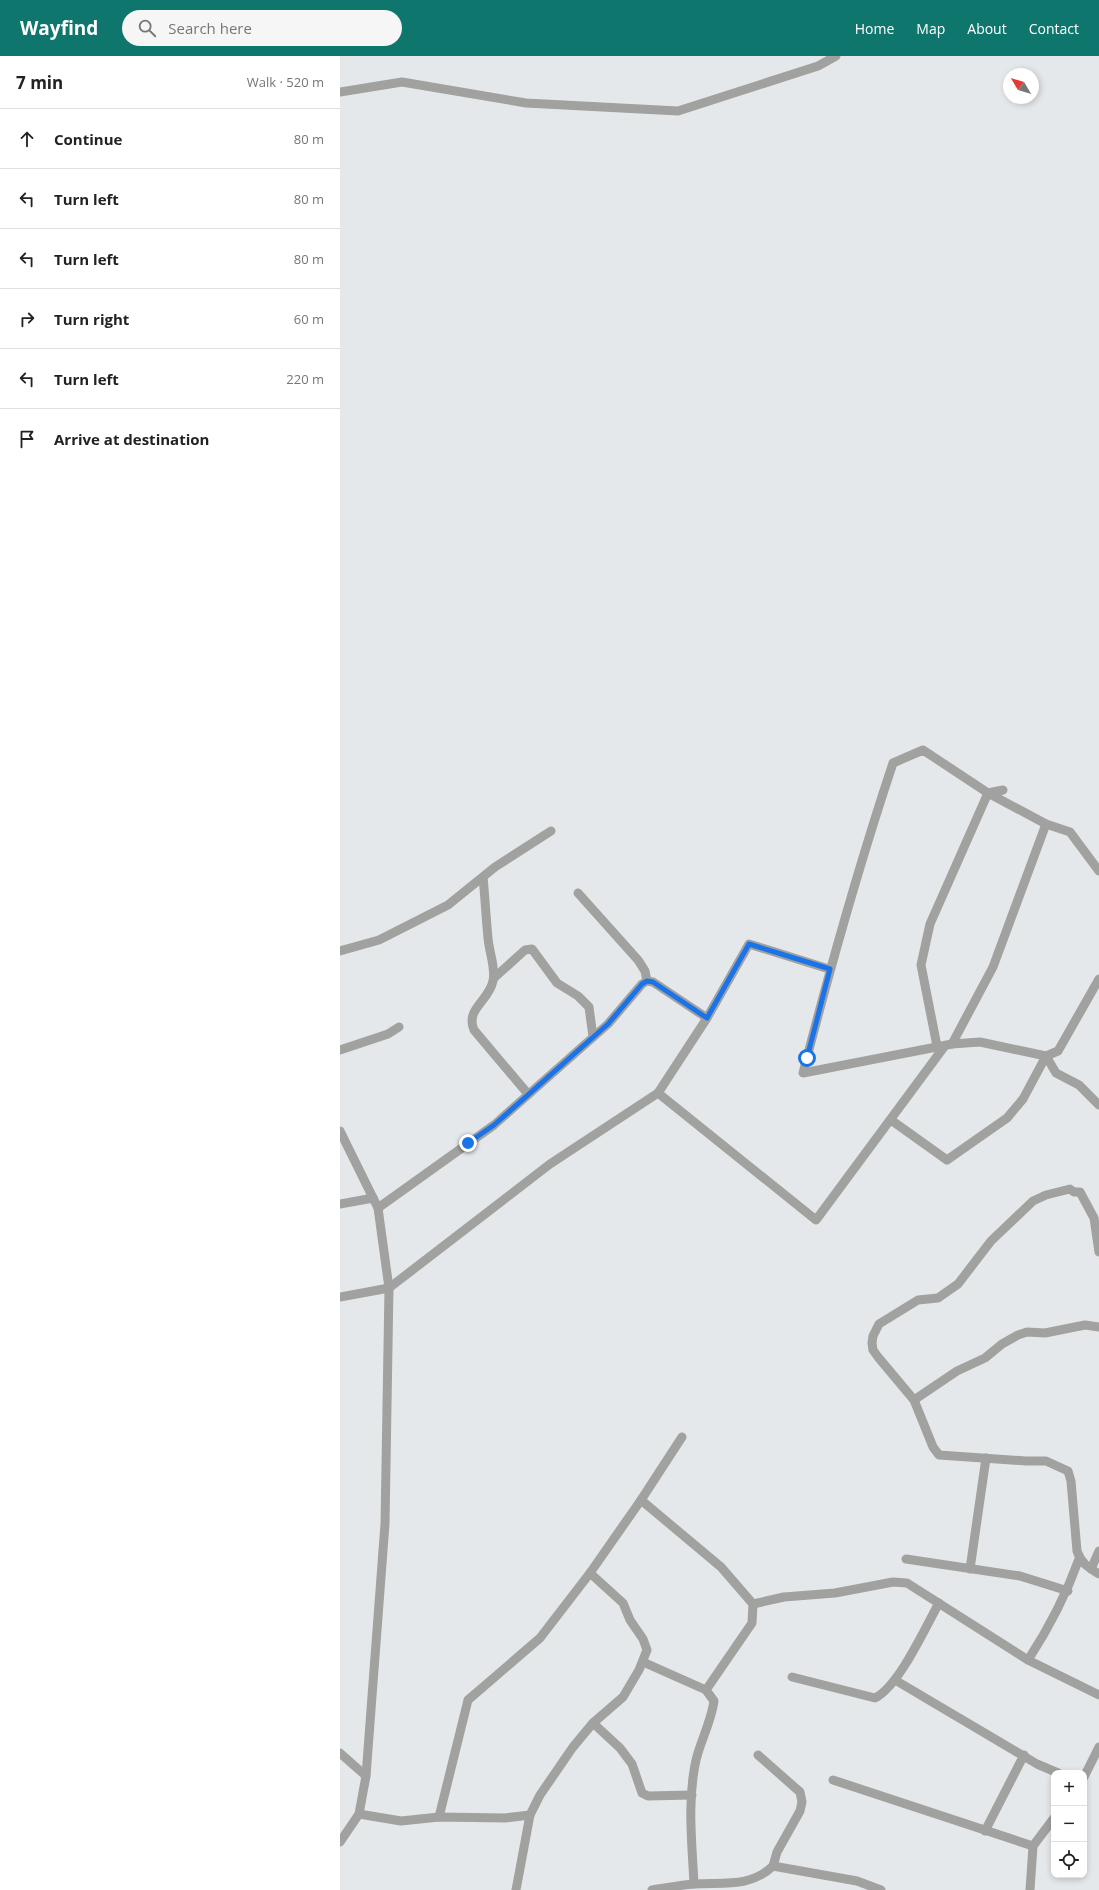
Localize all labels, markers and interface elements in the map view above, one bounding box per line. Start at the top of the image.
search box [122,10,402,46]
text: Wayfind [20,15,98,41]
icon: search [136,17,158,39]
text: Search here [168,18,252,38]
text: Home [855,19,894,38]
text: Map [916,19,945,38]
text: About [967,19,1007,38]
text: Contact [1029,19,1079,38]
north arrow [1003,68,1039,104]
text: 7 min [16,71,63,94]
text: Walk · 520 m [247,73,324,91]
icon: ahead [16,128,38,150]
text: Continue [54,129,122,149]
text: 80 m [294,130,324,148]
icon: left [16,188,38,210]
text: Turn left [54,189,119,209]
text: 80 m [294,190,324,208]
icon: left [16,248,38,270]
text: Turn left [54,249,119,269]
text: 80 m [294,250,324,268]
icon: right [16,308,38,330]
text: Turn right [54,309,129,329]
text: 60 m [294,310,324,328]
icon: left [16,368,38,390]
text: Turn left [54,369,119,389]
text: 220 m [286,370,324,388]
icon: arrive [16,428,38,450]
text: Arrive at destination [54,429,209,449]
route start [798,1049,816,1067]
route end [459,1134,477,1152]
map controls [1051,1770,1087,1878]
button: + [1051,1770,1087,1806]
button: − [1051,1806,1087,1842]
button: locate [1051,1842,1087,1878]

